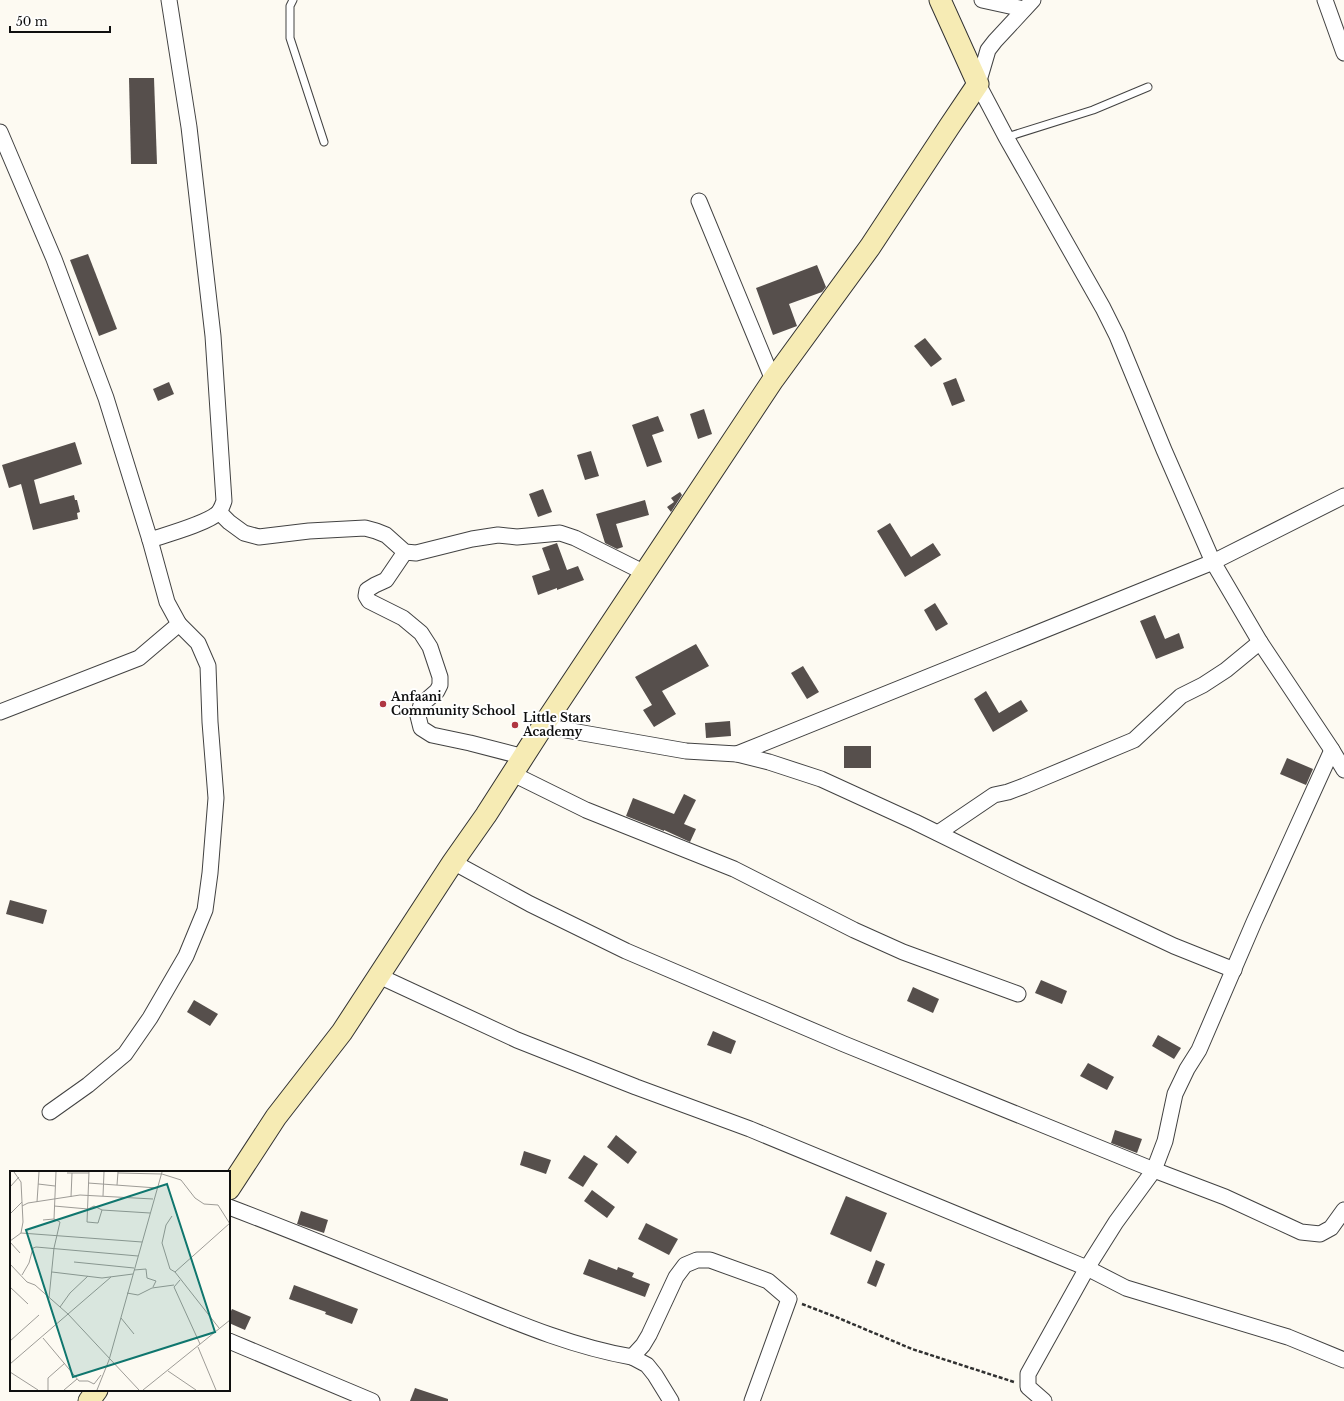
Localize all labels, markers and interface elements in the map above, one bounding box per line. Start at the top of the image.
scale bar [10,8,110,34]
text: 50 m [16,14,48,29]
place label: Anfaani Community School [390,689,516,718]
marker: Anfaani Community School [378,699,388,709]
place label: Little Stars Academy [522,710,591,739]
marker: Little Stars Academy [510,720,520,730]
inset map [10,1171,230,1391]

